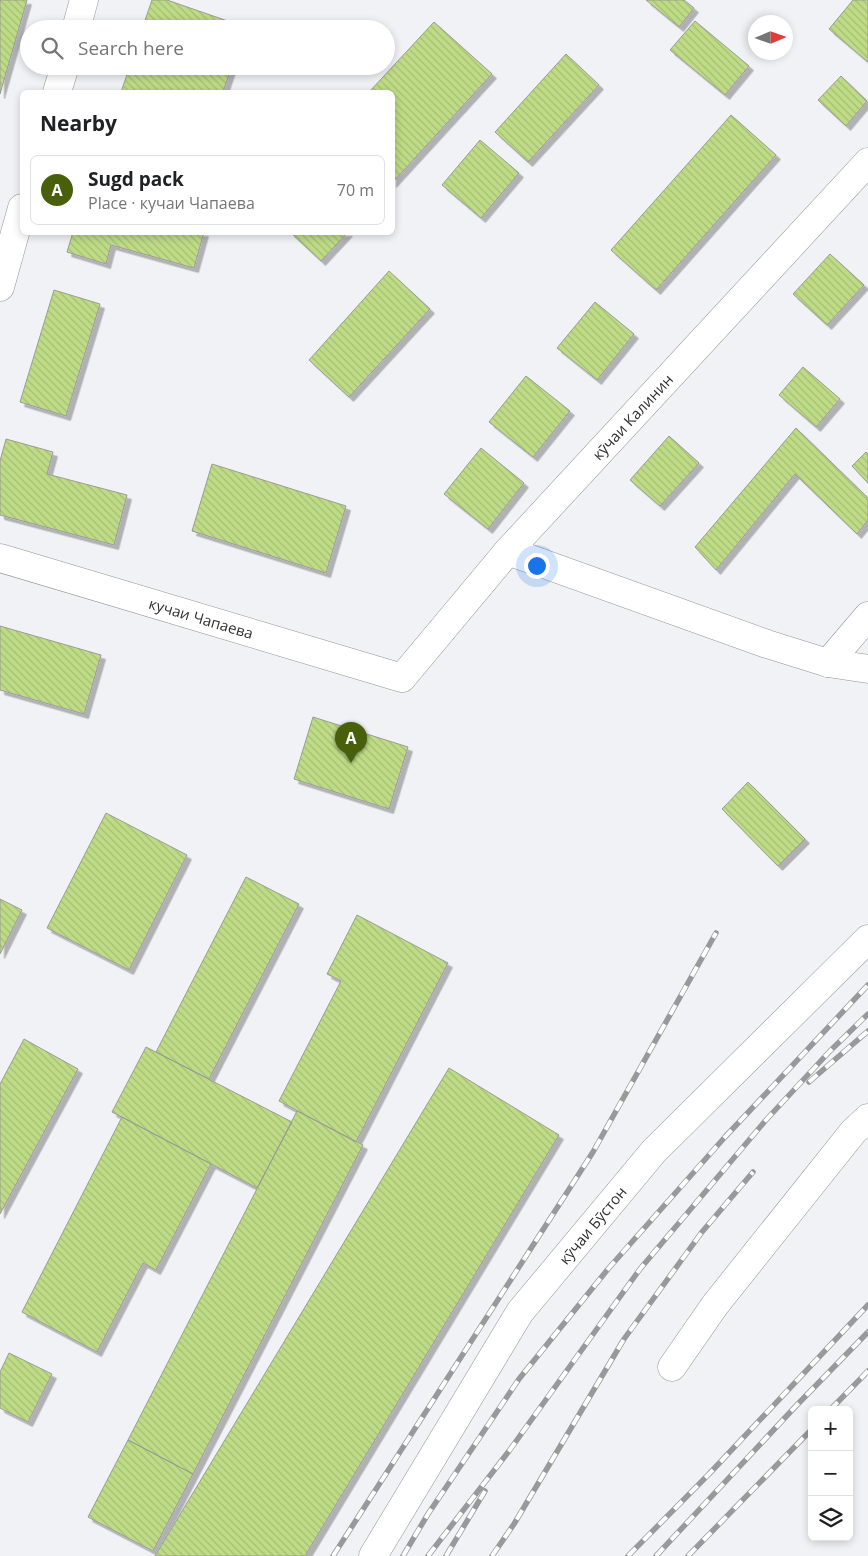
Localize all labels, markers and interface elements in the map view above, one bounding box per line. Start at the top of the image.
north arrow [748,15,793,60]
search box [20,20,395,75]
icon: search [38,34,66,62]
text: Search here [78,35,184,61]
text: Nearby [40,109,117,137]
text: Sugd pack [88,166,184,192]
text: A [51,179,63,201]
text: 70 m [337,179,374,201]
text: Place · кучаи Чапаева [88,192,255,214]
street label: кӯчаи Калинин [588,369,677,464]
your location [524,553,550,579]
street label: кучаи Чапаева [147,593,256,643]
pin: A [335,722,367,763]
street label: кӯчаи Бӯстон [554,1182,631,1268]
map controls [808,1406,853,1541]
button: + [808,1406,853,1451]
button: − [808,1451,853,1496]
button: layers [808,1496,853,1541]

